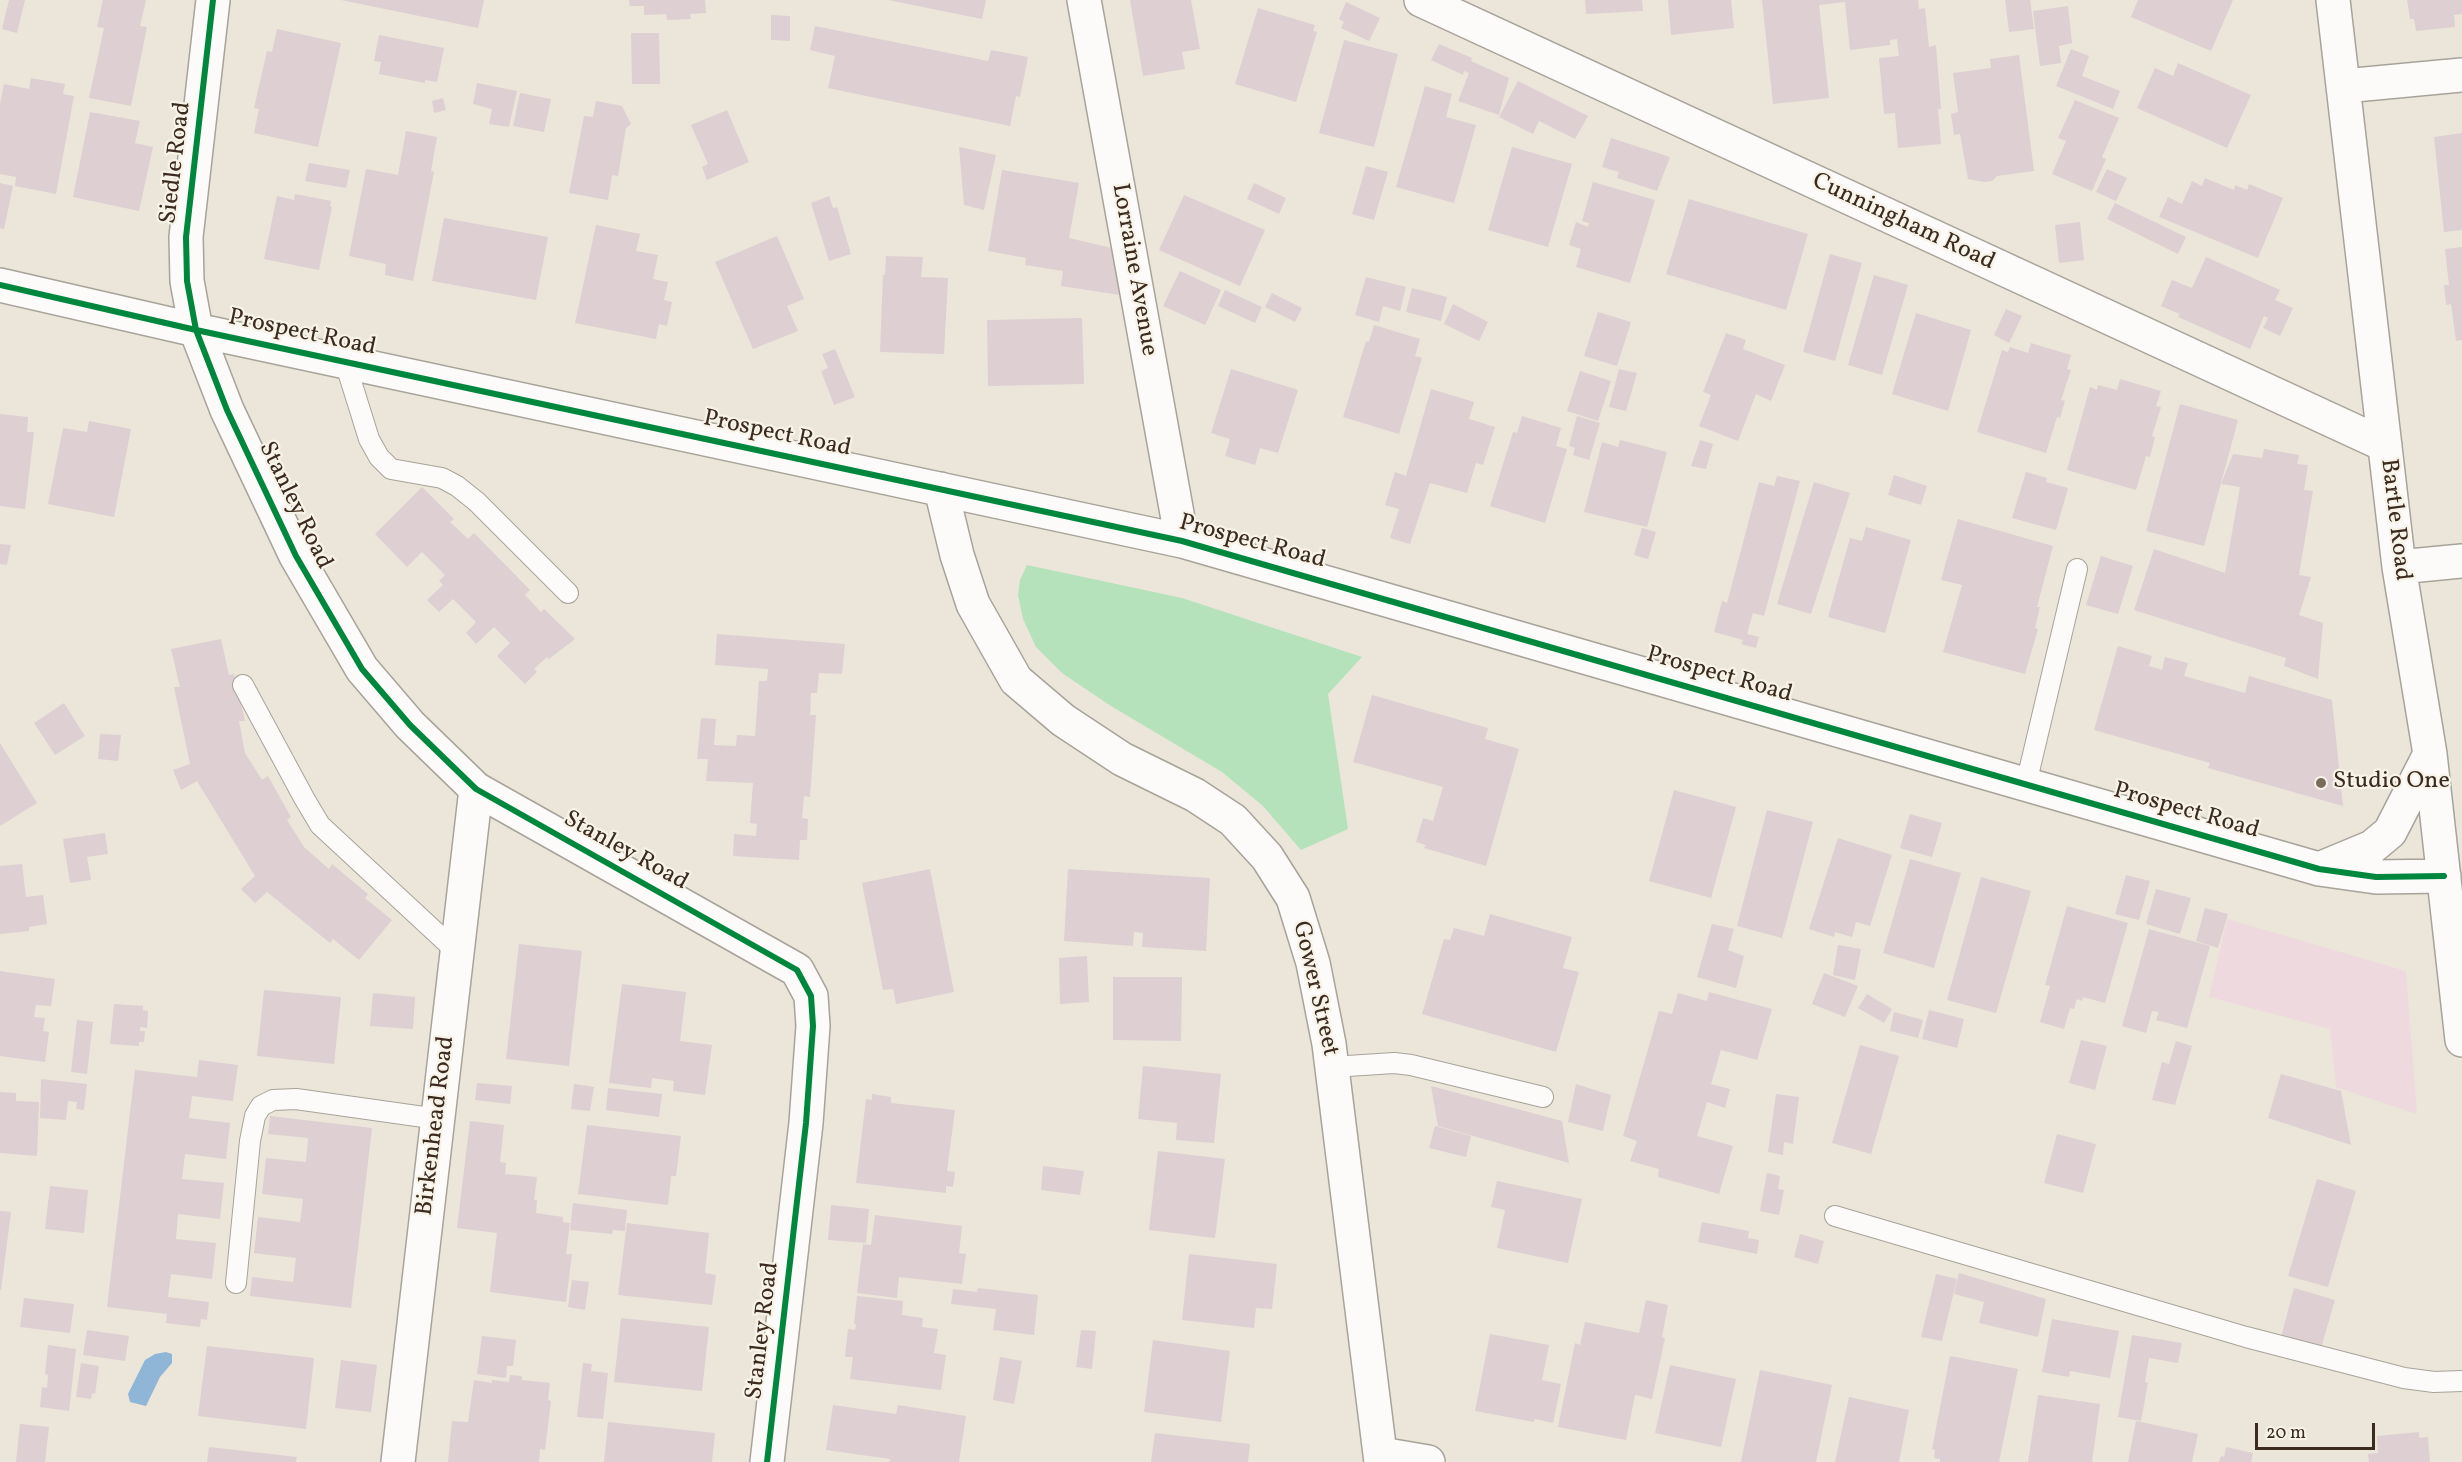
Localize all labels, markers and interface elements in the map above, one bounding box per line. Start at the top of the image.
street label: Siedle Road [155,100,199,226]
street label: Cunningham Road [1807,168,1999,278]
street label: Lorraine Avenue [1104,182,1162,358]
street label: Prospect Road [225,304,379,364]
street label: Prospect Road [700,405,854,465]
street label: Stanley Road [251,438,337,574]
street label: Bartle Road [2372,457,2416,583]
street label: Prospect Road [1176,510,1328,576]
street label: Prospect Road [1643,641,1795,711]
place label: Studio One [2333,769,2450,797]
marker: Studio One [2314,776,2328,790]
street label: Prospect Road [2110,777,2262,847]
street label: Stanley Road [558,806,692,898]
street label: Gower Street [1284,919,1344,1059]
street label: Birkenhead Road [412,1035,462,1217]
street label: Stanley Road [741,1261,787,1401]
scale bar [2258,1411,2378,1449]
text: 20 m [2266,1421,2306,1446]

